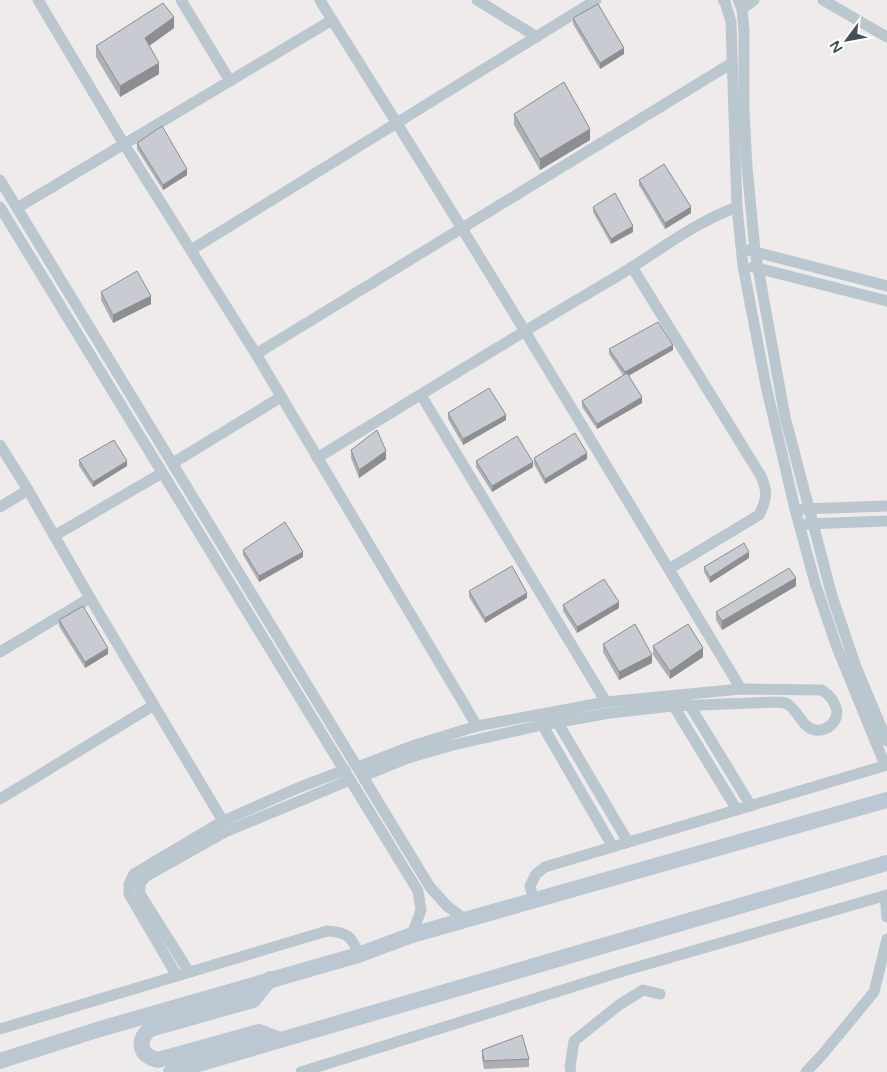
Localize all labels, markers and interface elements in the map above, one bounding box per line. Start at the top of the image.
north arrow [822,15,872,65]
text: N [826,37,847,56]

